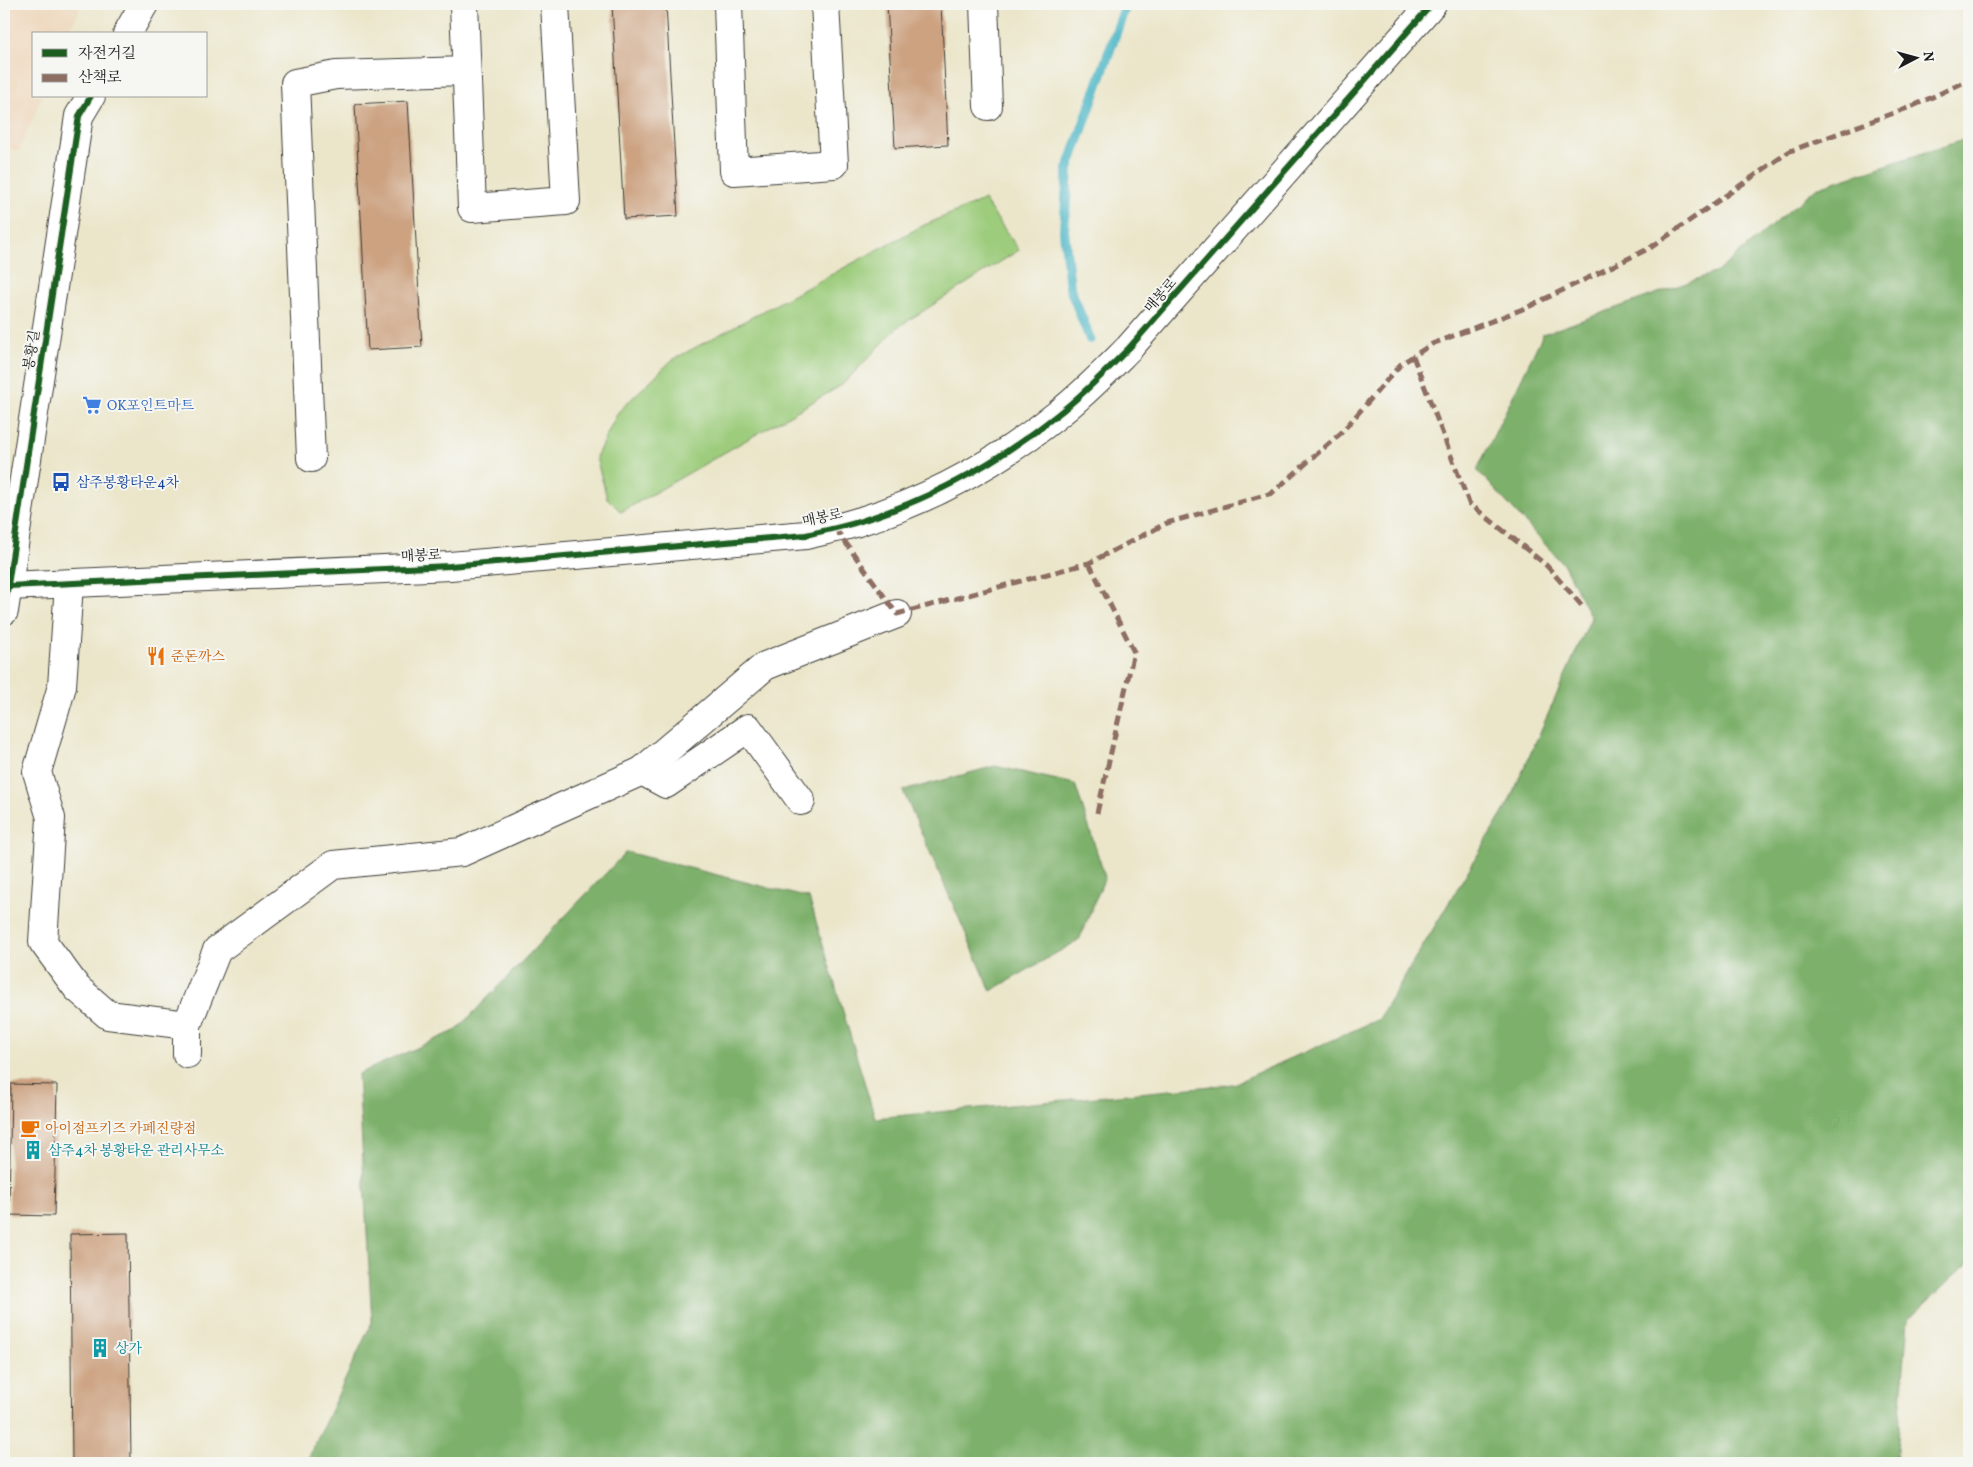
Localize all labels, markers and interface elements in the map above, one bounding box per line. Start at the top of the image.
legend [32,32,208,98]
north arrow [1890,32,1940,82]
text: 자전거길 [78,44,136,65]
text: N [1917,51,1937,63]
text: 산책로 [78,68,122,89]
street label: 매봉로 [1141,274,1182,318]
street label: 봉황길 [20,329,45,372]
supermarket icon: OK포인트마트 [81,394,103,416]
place label: OK포인트마트 [107,397,195,416]
bus stop icon: 삼주봉황타운4차 [50,471,72,493]
place label: 삼주봉황타운4차 [76,474,180,493]
street label: 매봉로 [800,505,845,532]
street label: 매봉로 [400,546,442,567]
restaurant icon: 준돈까스 [145,645,167,667]
place label: 준돈까스 [171,648,226,667]
cafe icon: 아이점프키즈 카페진량점 [19,1117,41,1139]
place label: 아이점프키즈 카페진량점 [45,1120,197,1139]
building icon: 삼주4차 봉황타운 관리사무소 [22,1139,44,1161]
place label: 삼주4차 봉황타운 관리사무소 [48,1142,225,1161]
building icon: 상가 [89,1337,111,1359]
place label: 상가 [115,1340,143,1359]

